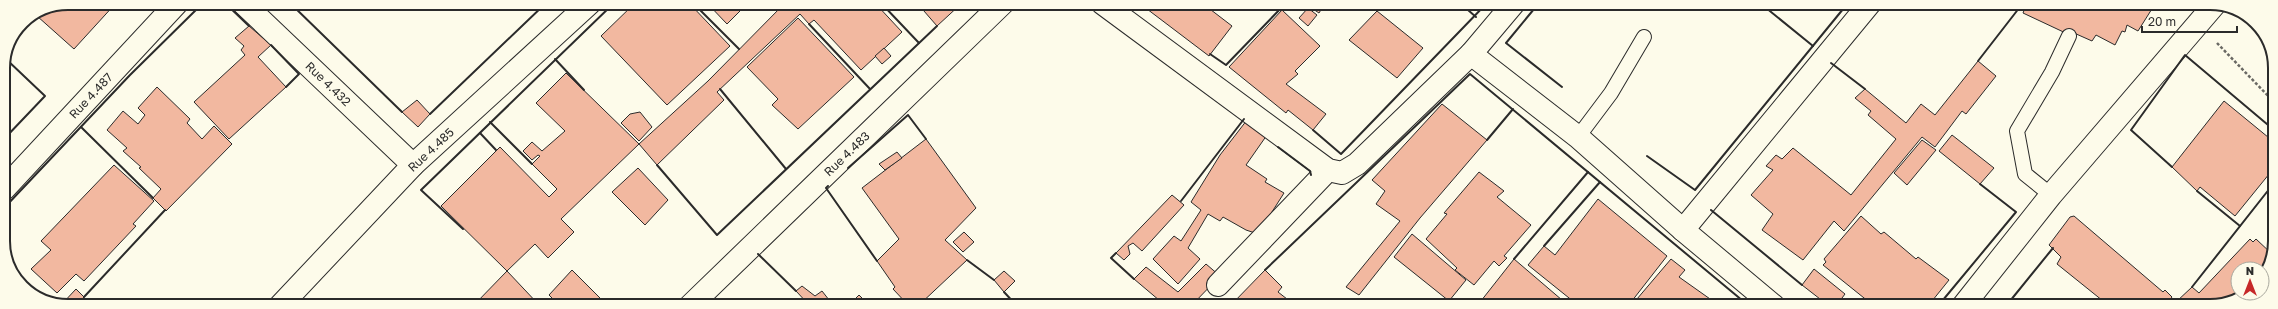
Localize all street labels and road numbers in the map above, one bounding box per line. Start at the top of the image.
street label: Rue 4.432 [303,58,354,109]
street label: Rue 4.487 [66,70,116,122]
street label: Rue 4.485 [404,124,457,175]
street label: Rue 4.483 [821,128,873,179]

